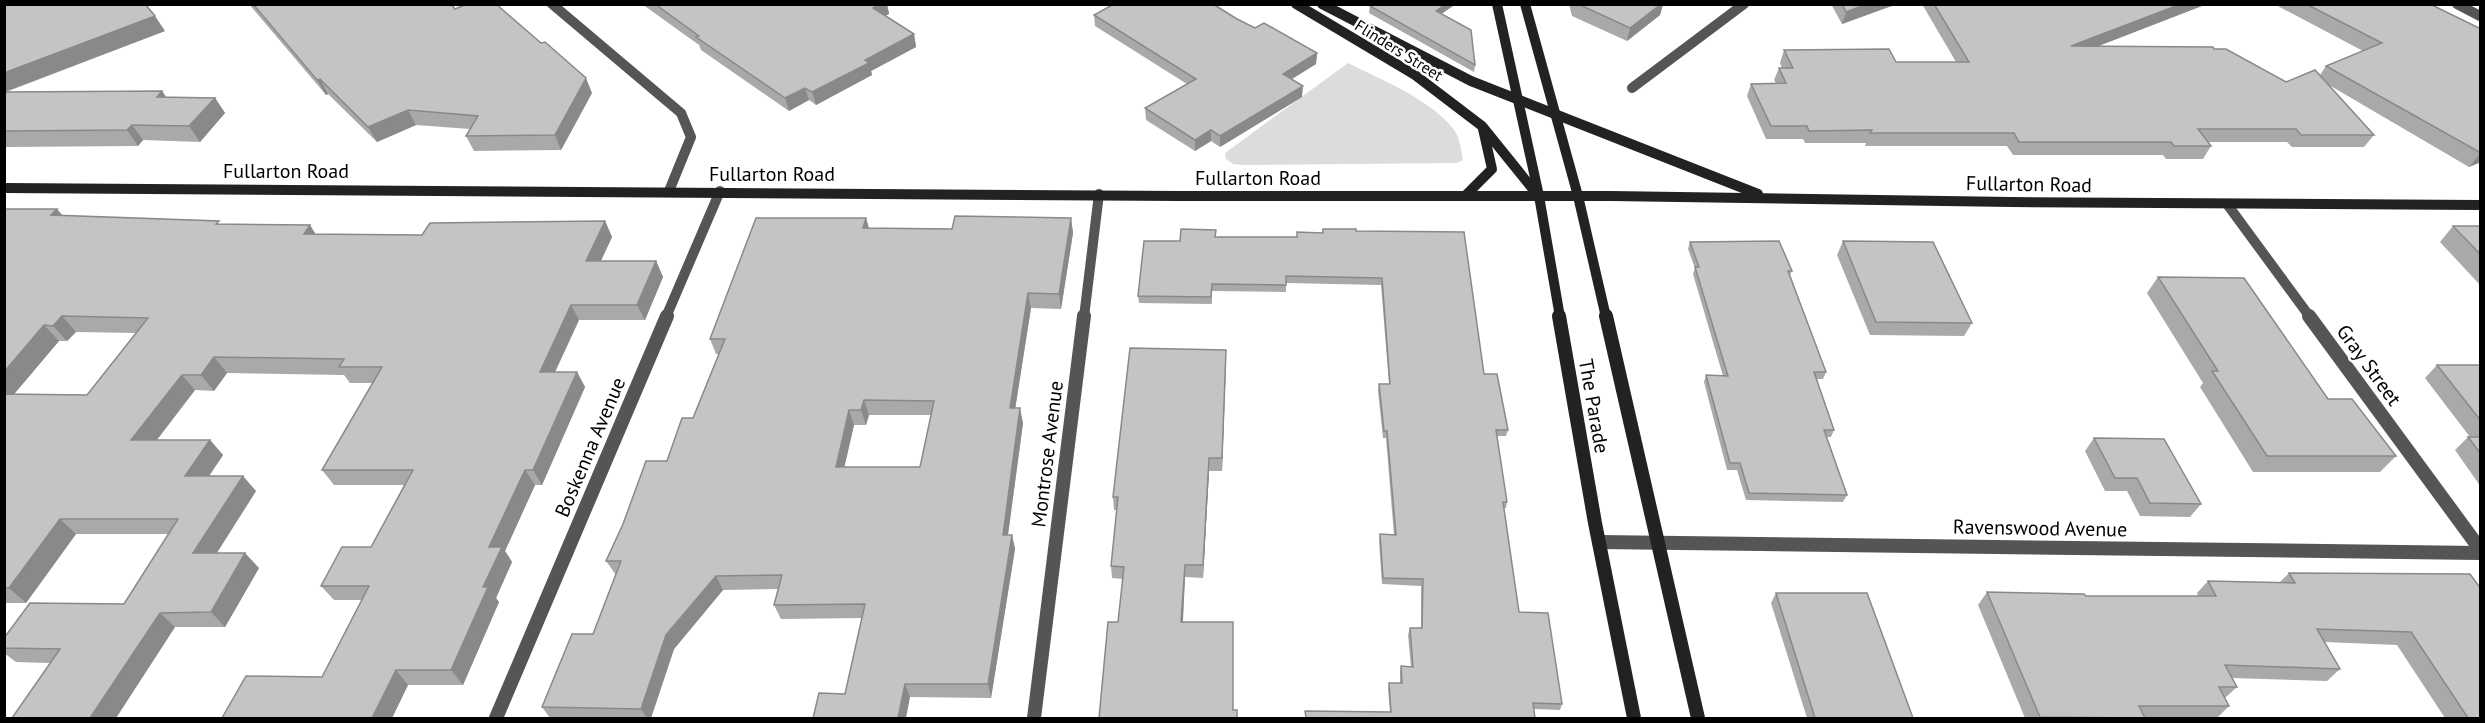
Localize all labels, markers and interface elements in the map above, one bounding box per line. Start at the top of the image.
street label: Flinders Street [1351,15,1447,85]
street label: Fullarton Road [223,158,349,184]
street label: Fullarton Road [709,161,835,187]
street label: Fullarton Road [1195,165,1321,191]
street label: Fullarton Road [1966,170,2092,198]
street label: Gray Street [2331,319,2407,411]
street label: The Parade [1573,357,1615,455]
street label: Boskenna Avenue [549,373,631,521]
street label: Montrose Avenue [1025,379,1069,529]
street label: Ravenswood Avenue [1953,513,2127,543]

